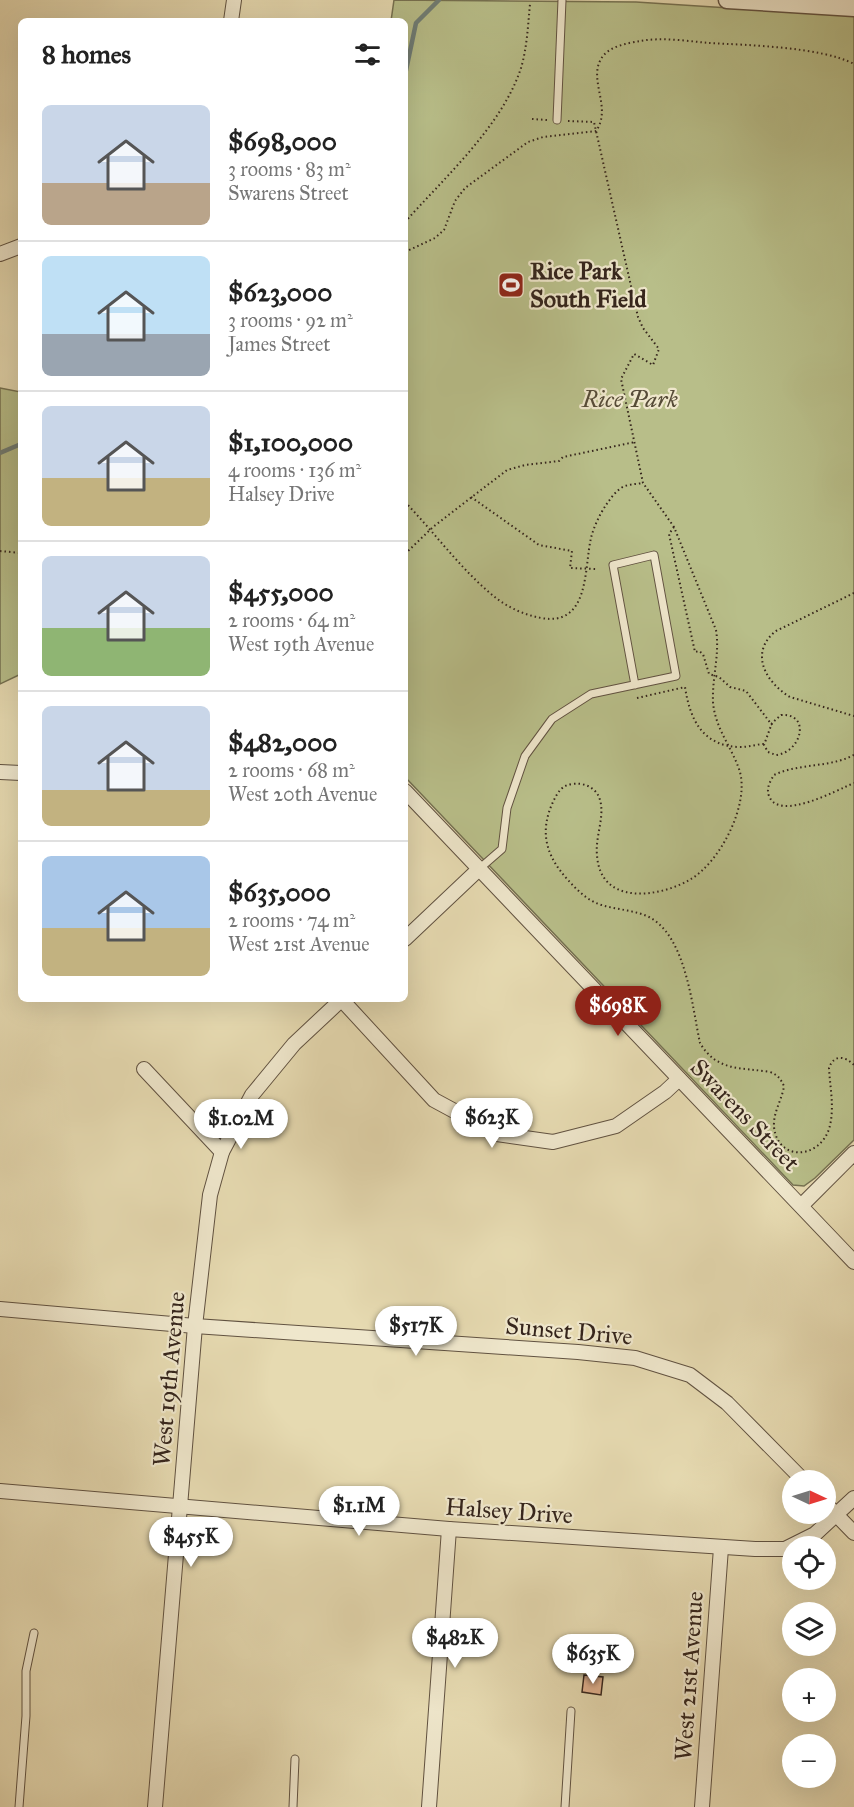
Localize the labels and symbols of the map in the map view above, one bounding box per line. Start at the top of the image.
place label: Rice Park South Field [530,256,647,314]
sports icon: Rice Park South Field [496,270,526,300]
park label: Rice Park [581,384,678,414]
pin: $698K [576,986,660,1037]
street label: Swarens Street [684,1052,806,1178]
pin: $623K [450,1098,534,1149]
pin: $1.02M [192,1099,290,1150]
street label: West 19th Avenue [146,1290,192,1468]
pin: $517K [374,1306,458,1357]
street label: Sunset Drive [504,1311,634,1351]
north arrow [782,1470,836,1524]
pin: $1.1M [317,1486,401,1537]
street label: Halsey Drive [444,1492,574,1530]
pin: $455K [149,1517,233,1568]
street label: West 21st Avenue [668,1590,710,1762]
pin: $482K [413,1618,497,1669]
pin: $635K [551,1634,635,1685]

